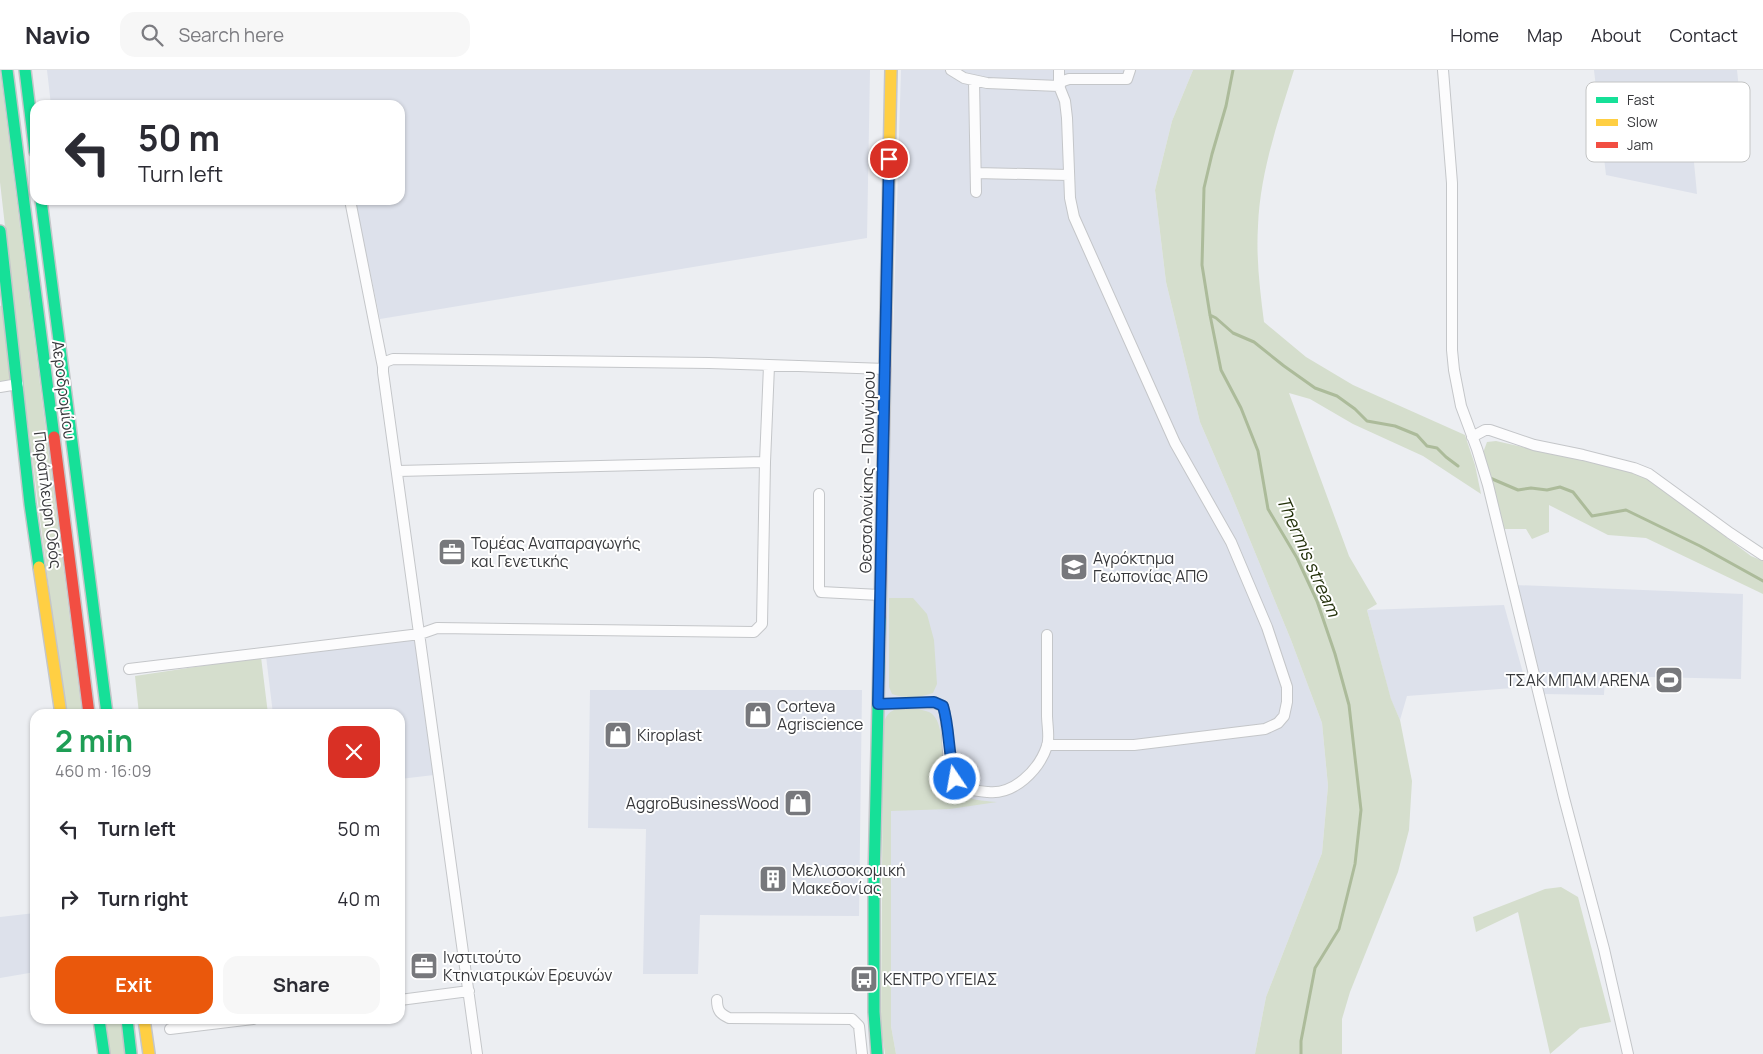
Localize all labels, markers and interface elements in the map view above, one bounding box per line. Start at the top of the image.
search box [120,12,470,57]
text: Navio [25,18,90,51]
icon: search [138,21,166,49]
text: Search here [178,22,284,48]
text: Home [1450,23,1499,47]
text: Map [1527,23,1563,47]
text: About [1591,23,1641,47]
text: Contact [1669,23,1738,47]
legend [1586,82,1750,162]
text: Fast [1627,90,1655,109]
text: Slow [1627,112,1658,131]
text: 50 m [138,114,220,162]
icon: left [55,120,120,185]
text: Jam [1627,135,1653,154]
pin [868,138,910,180]
icon: arrive [875,145,903,173]
text: Turn left [138,159,223,189]
street label: Αεροδρομίου [47,339,81,441]
street label: Θεσσαλονίκης - Πολυγύρου [854,371,880,573]
street label: Παράπλευρη Οδός [29,430,67,570]
water label: Thermis stream [1272,492,1347,622]
place label: Τομέας Αναπαραγωγής και Γενετικής [471,532,641,572]
office icon: Τομέας Αναπαραγωγής και Γενετικής [437,537,467,567]
place label: Αγρόκτημα Γεωπονίας ΑΠΘ [1093,547,1208,587]
school or university icon: Αγρόκτημα Γεωπονίας ΑΠΘ [1059,552,1089,582]
sports icon: ΤΣΑΚ ΜΠΑΜ ARENA [1654,665,1684,695]
place label: ΤΣΑΚ ΜΠΑΜ ARENA [1506,669,1650,691]
place label: Corteva Agriscience [777,695,863,735]
shop icon: Corteva Agriscience [743,700,773,730]
text: 2 min [55,720,133,761]
shop icon: Kiroplast [603,720,633,750]
place label: Kiroplast [637,724,702,746]
button: close [328,726,380,778]
position arrow [928,752,980,804]
text: 460 m · 16:09 [55,760,152,782]
shop icon: AggroBusinessWood [783,788,813,818]
place label: AggroBusinessWood [626,792,779,814]
icon: left [55,815,83,843]
text: Turn left [98,816,176,842]
text: 50 m [338,816,380,842]
place label: Μελισσοκομική Μακεδονίας [792,859,905,899]
building icon: Μελισσοκομική Μακεδονίας [758,864,788,894]
icon: right [55,885,83,913]
text: Turn right [98,886,188,912]
text: 40 m [337,886,380,912]
place label: Ινστιτούτο Κτηνιατρικών Ερευνών [443,946,612,986]
office icon: Ινστιτούτο Κτηνιατρικών Ερευνών [409,951,439,981]
button: Exit [55,956,213,1014]
button: Share [223,956,380,1014]
bus stop icon: ΚΕΝΤΡΟ ΥΓΕΙΑΣ [849,964,879,994]
place label: ΚΕΝΤΡΟ ΥΓΕΙΑΣ [883,968,997,990]

